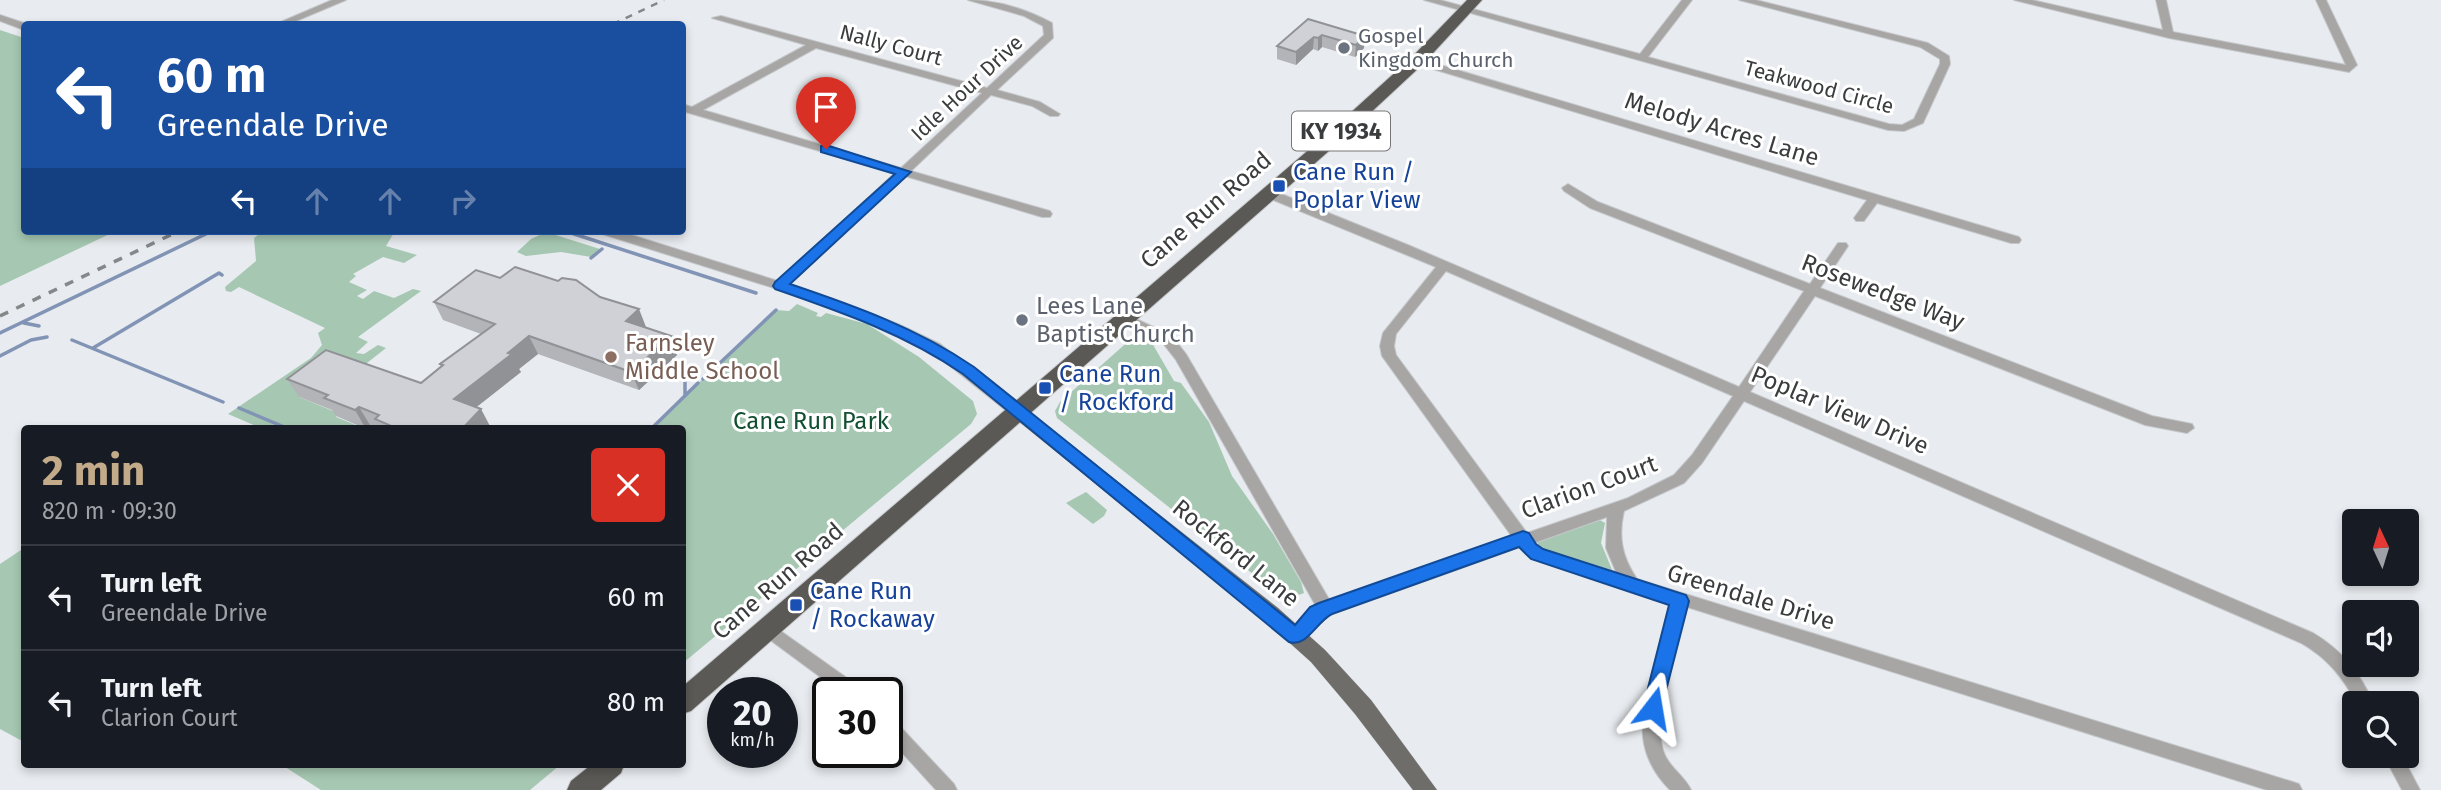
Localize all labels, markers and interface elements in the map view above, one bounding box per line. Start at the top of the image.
street label: Nally Court [837,19,946,71]
place label: Gospel Kingdom Church [1358,23,1513,73]
street label: Idle Hour Drive [906,30,1028,146]
marker: Gospel Kingdom Church [1336,40,1352,56]
text: 60 m [157,46,266,105]
icon: left [42,49,133,140]
street label: Teakwood Circle [1741,55,1897,119]
pin [796,77,856,149]
street label: Melody Acres Lane [1622,86,1822,172]
icon: arrive [807,88,845,126]
text: Greendale Drive [157,106,389,144]
road number: KY 1934 [1292,112,1390,150]
street label: Cane Run Road [1135,146,1277,274]
place label: Cane Run / Poplar View [1293,158,1421,214]
marker: Cane Run / Poplar View [1271,178,1287,194]
icon: left [225,182,263,220]
icon: ahead [298,182,336,220]
icon: ahead [371,182,409,220]
icon: right [444,182,482,220]
street label: Rosewedge Way [1798,248,1969,336]
place label: Lees Lane Baptist Church [1036,292,1195,348]
marker: Lees Lane Baptist Church [1014,312,1030,328]
place label: Farnsley Middle School [625,329,779,385]
marker: Farnsley Middle School [603,349,619,365]
place label: Cane Run / Rockford [1059,360,1175,416]
street label: Poplar View Drive [1747,360,1933,460]
marker: Cane Run / Rockford [1037,380,1053,396]
park label: Cane Run Park [733,407,890,435]
text: 2 min [42,446,145,496]
button: close [591,448,665,522]
street label: Clarion Court [1517,449,1661,525]
street label: Rockford Lane [1167,493,1305,613]
text: 820 m · 09:30 [42,497,177,525]
north arrow [2342,509,2418,586]
map controls [2342,509,2419,768]
street label: Cane Run Road [707,517,849,645]
street label: Greendale Drive [1664,558,1838,636]
text: Turn left [101,568,202,599]
place label: Cane Run / Rockaway [810,577,935,633]
icon: left [42,579,80,617]
text: 60 m [607,582,665,613]
marker: Cane Run / Rockaway [788,597,804,613]
text: Greendale Drive [101,599,267,627]
button: sound [2342,600,2419,677]
position arrow [1616,671,1690,745]
text: Turn left [101,673,202,704]
speed limit sign: 30 [812,677,903,768]
icon: left [42,684,80,722]
text: 80 m [607,687,665,718]
button: search [2342,691,2419,768]
text: 20 [733,692,772,734]
text: Clarion Court [101,704,238,732]
text: km/h [730,729,775,751]

